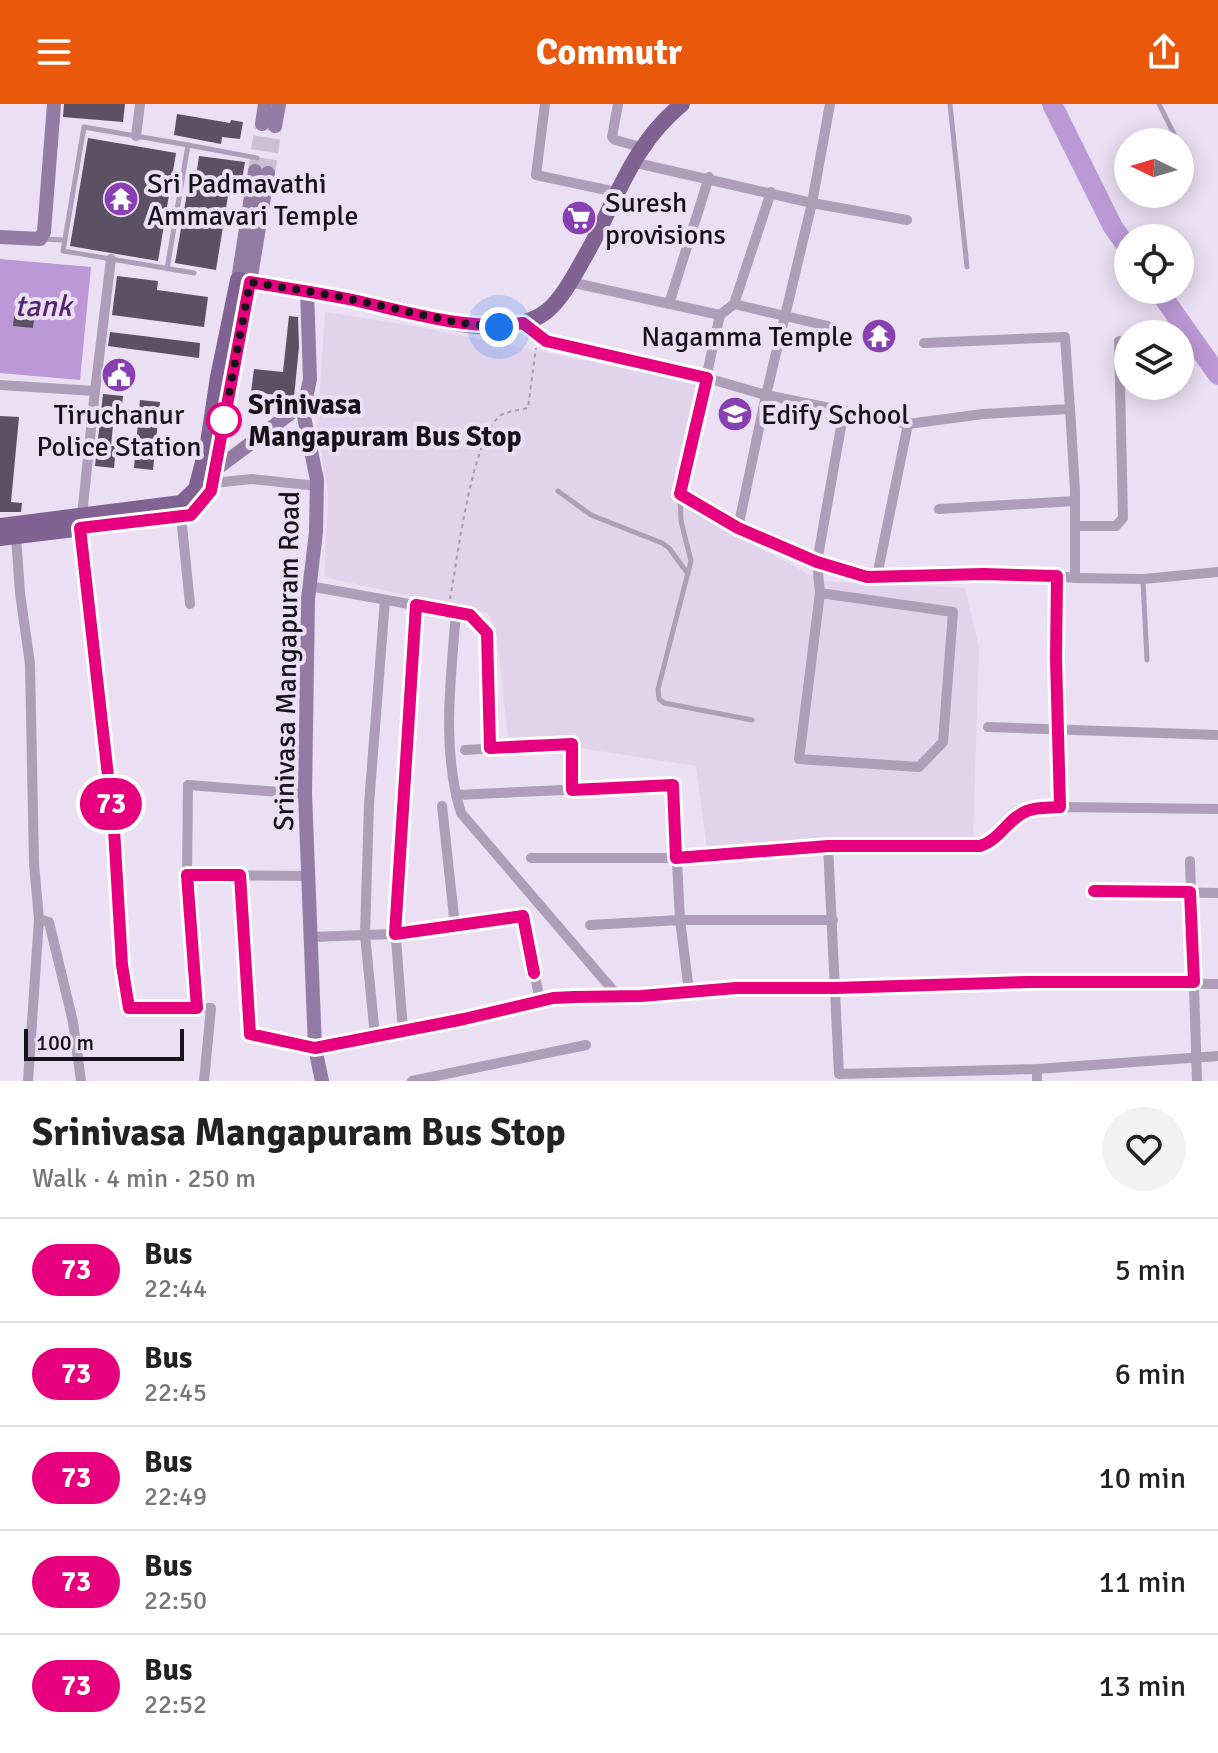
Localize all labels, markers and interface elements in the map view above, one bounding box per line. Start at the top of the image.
icon: menu [32,30,76,74]
text: Commutr [536,30,682,75]
icon: share [1142,30,1186,74]
north arrow [1114,128,1194,208]
map controls [1114,128,1194,400]
place label: Sri Padmavathi Ammavari Temple [147,167,359,233]
temple icon: Sri Padmavathi Ammavari Temple [102,180,140,218]
place label: Suresh provisions [605,186,726,252]
supermarket icon: Suresh provisions [560,199,598,237]
button: locate [1114,224,1194,304]
water label: tank [14,288,75,325]
your location [479,307,519,347]
temple icon: Nagamma Temple [860,317,898,355]
place label: Nagamma Temple [641,320,853,354]
button: layers [1114,320,1194,400]
public building icon: Tiruchanur Police Station [100,356,138,394]
place label: Srinivasa Mangapuram Bus Stop [248,388,522,454]
school or university icon: Edify School [716,395,754,433]
place label: Tiruchanur Police Station [36,398,202,464]
place label: Edify School [761,398,910,432]
marker: Srinivasa Mangapuram Bus Stop [207,403,241,437]
street label: Srinivasa Mangapuram Road [267,491,307,831]
line badge: 73 [75,778,147,830]
text: 73 [96,787,126,821]
scale bar [24,1025,184,1061]
text: 100 m [36,1029,94,1056]
button: heart [1102,1107,1186,1191]
text: Srinivasa Mangapuram Bus Stop [32,1109,566,1156]
text: Walk · 4 min · 250 m [32,1163,256,1195]
text: Bus [144,1236,192,1273]
text: 5 min [1115,1252,1186,1289]
text: 73 [61,1253,91,1287]
text: 22:44 [144,1273,207,1305]
text: Bus [144,1340,192,1377]
text: 6 min [1115,1356,1186,1393]
text: 73 [61,1357,91,1391]
text: 22:45 [144,1377,207,1409]
text: Bus [144,1444,192,1481]
text: 10 min [1099,1460,1186,1497]
text: 73 [61,1461,91,1495]
text: 22:49 [144,1481,207,1513]
text: Bus [144,1548,192,1585]
text: 11 min [1099,1564,1186,1601]
text: 73 [61,1565,91,1599]
text: 22:50 [144,1585,207,1617]
text: Bus [144,1652,192,1689]
text: 13 min [1099,1668,1186,1705]
text: 73 [61,1669,91,1703]
text: 22:52 [144,1689,207,1721]

